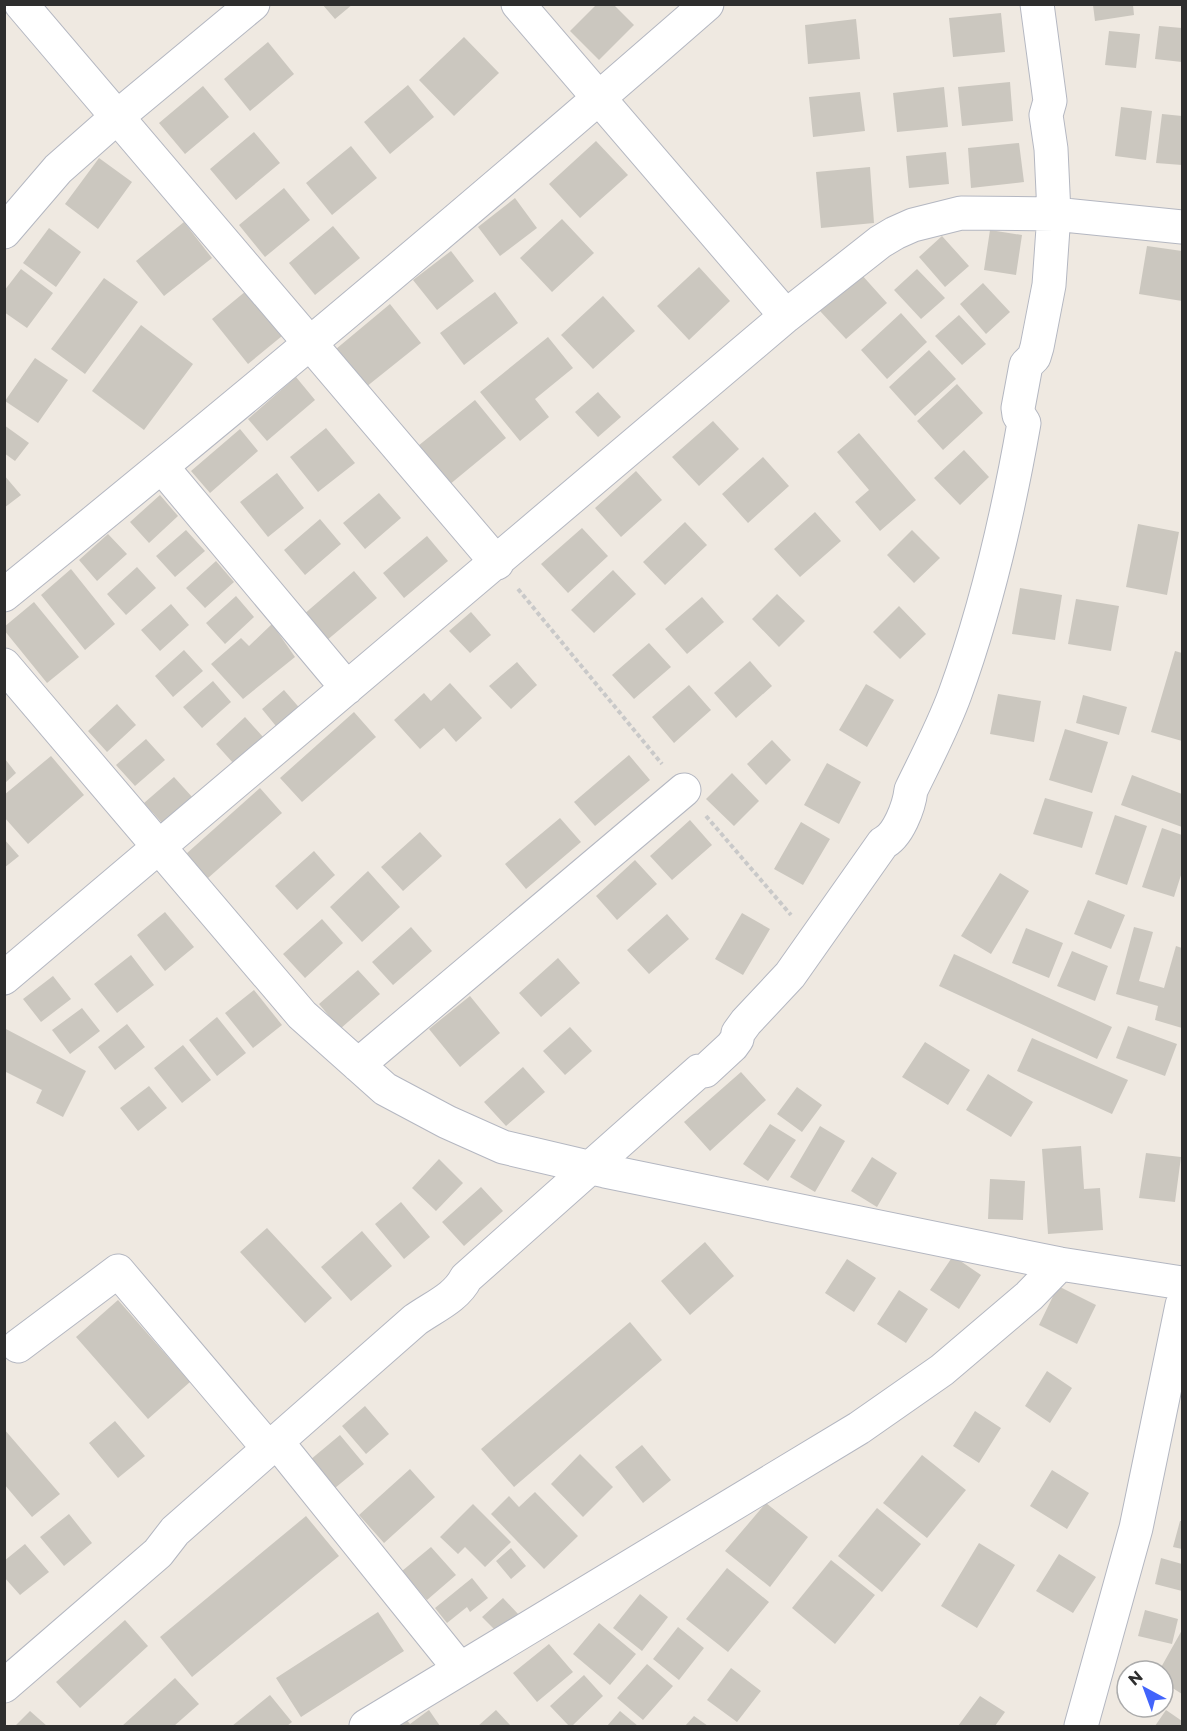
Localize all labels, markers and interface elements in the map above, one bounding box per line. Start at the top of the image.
north arrow [1115,1659,1175,1719]
text: N [1124,1667,1147,1689]

